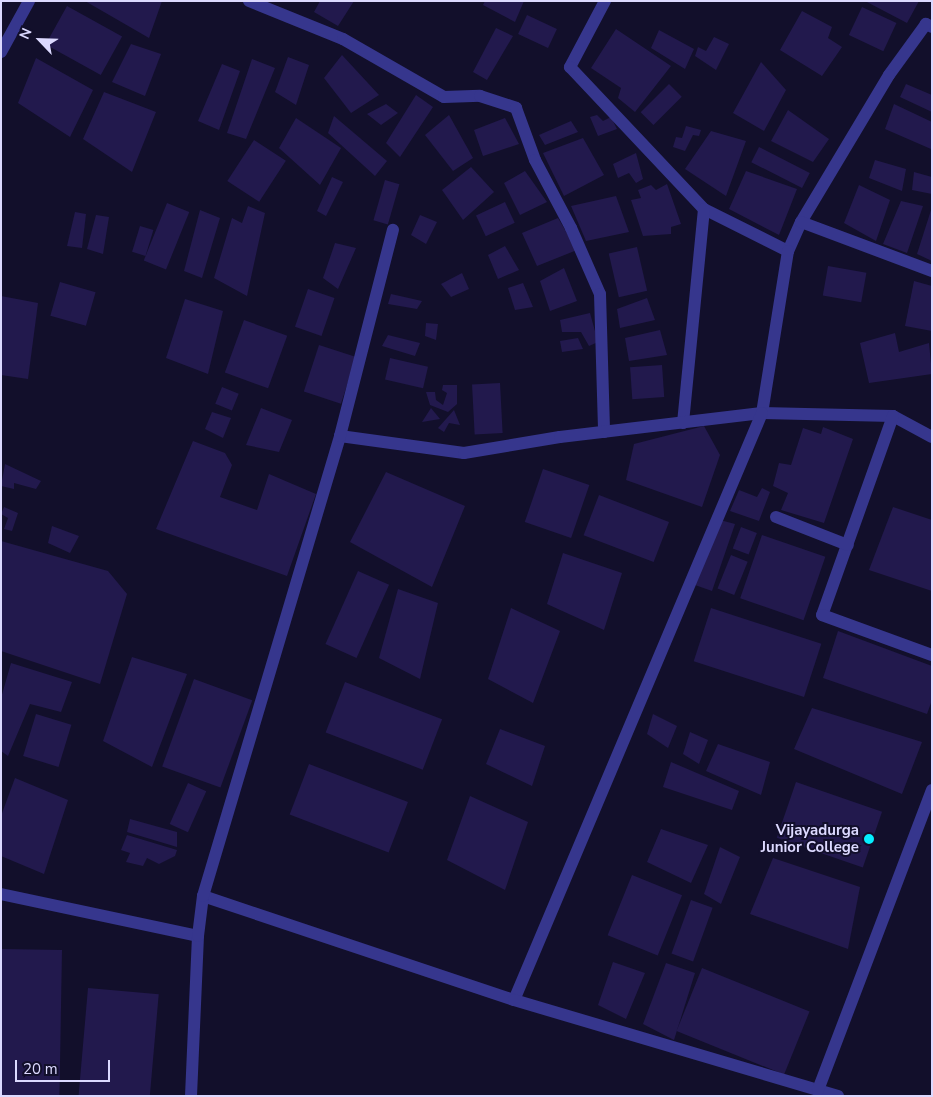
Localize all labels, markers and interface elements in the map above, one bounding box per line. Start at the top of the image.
north arrow [15,15,65,65]
text: N [15,25,37,42]
place label: Vijayadurga Junior College [761,821,859,856]
marker: Vijayadurga Junior College [863,833,875,845]
scale bar [18,1050,112,1082]
text: 20 m [23,1059,58,1079]

